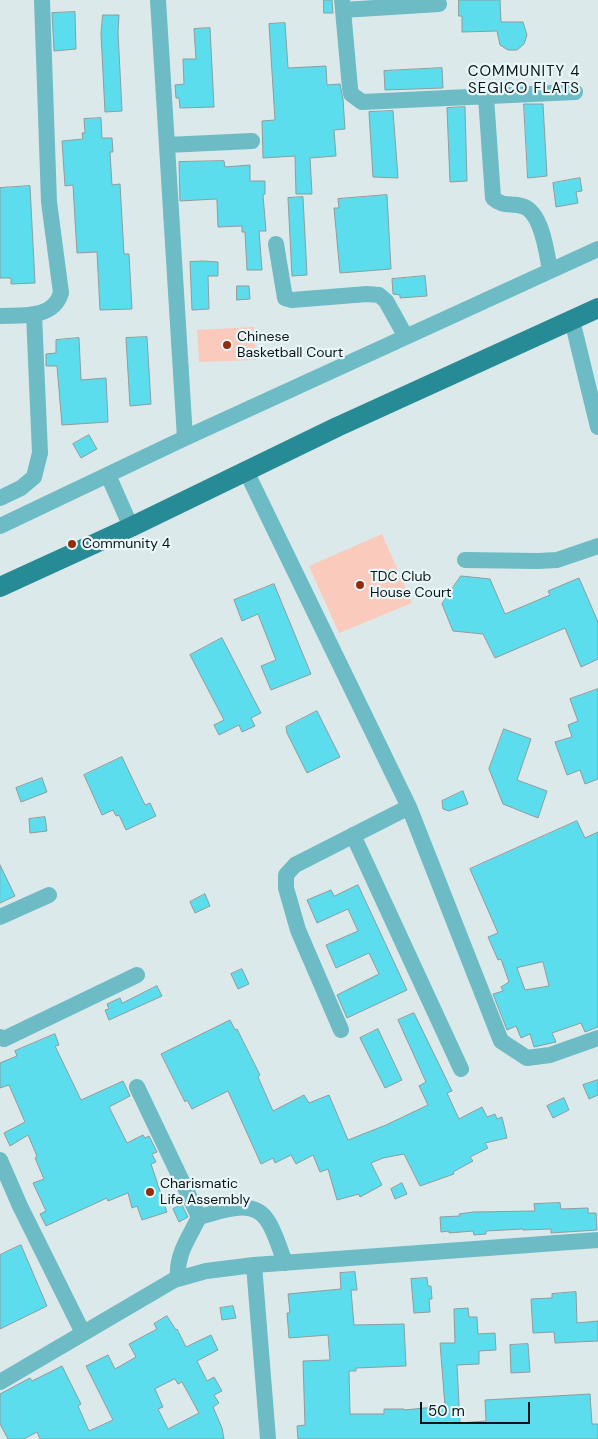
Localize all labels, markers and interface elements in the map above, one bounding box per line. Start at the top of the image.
district label: COMMUNITY 4 SEGICO FLATS [466,63,582,98]
place label: Chinese Basketball Court [237,329,343,362]
marker: Chinese Basketball Court [221,339,233,351]
place label: Community 4 [82,536,170,552]
marker: Community 4 [66,538,78,550]
place label: TDC Club House Court [370,569,452,602]
marker: TDC Club House Court [354,579,366,591]
place label: Charismatic Life Assembly [160,1176,250,1208]
marker: Charismatic Life Assembly [144,1186,156,1198]
scale bar [423,1392,533,1424]
text: 50 m [428,1401,465,1421]

